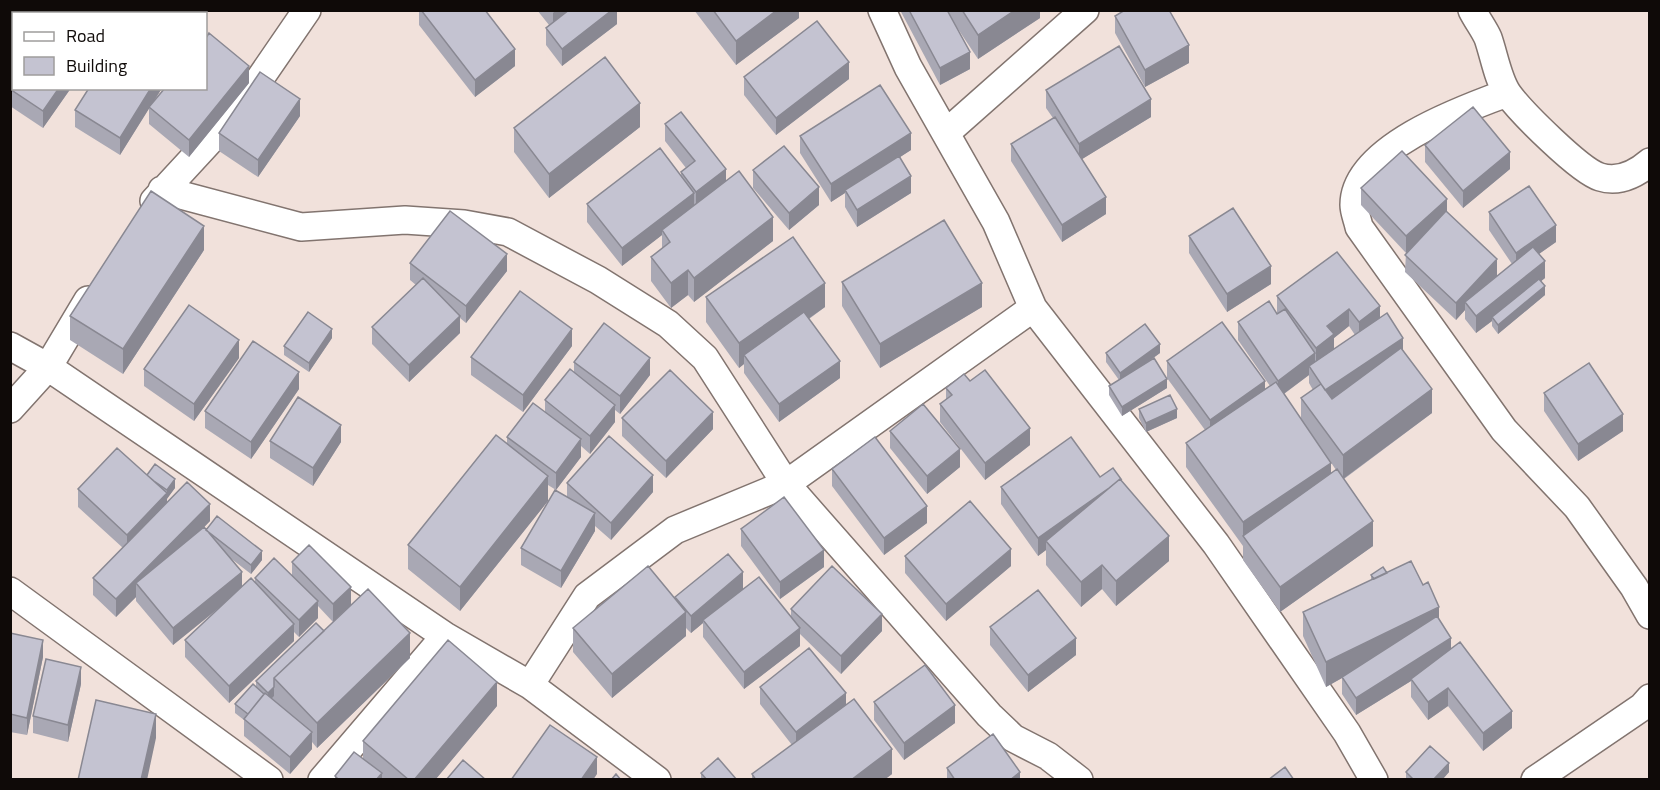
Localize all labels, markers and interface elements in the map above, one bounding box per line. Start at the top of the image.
legend [12,12,207,90]
text: Road [66,22,105,49]
text: Building [66,52,127,79]

